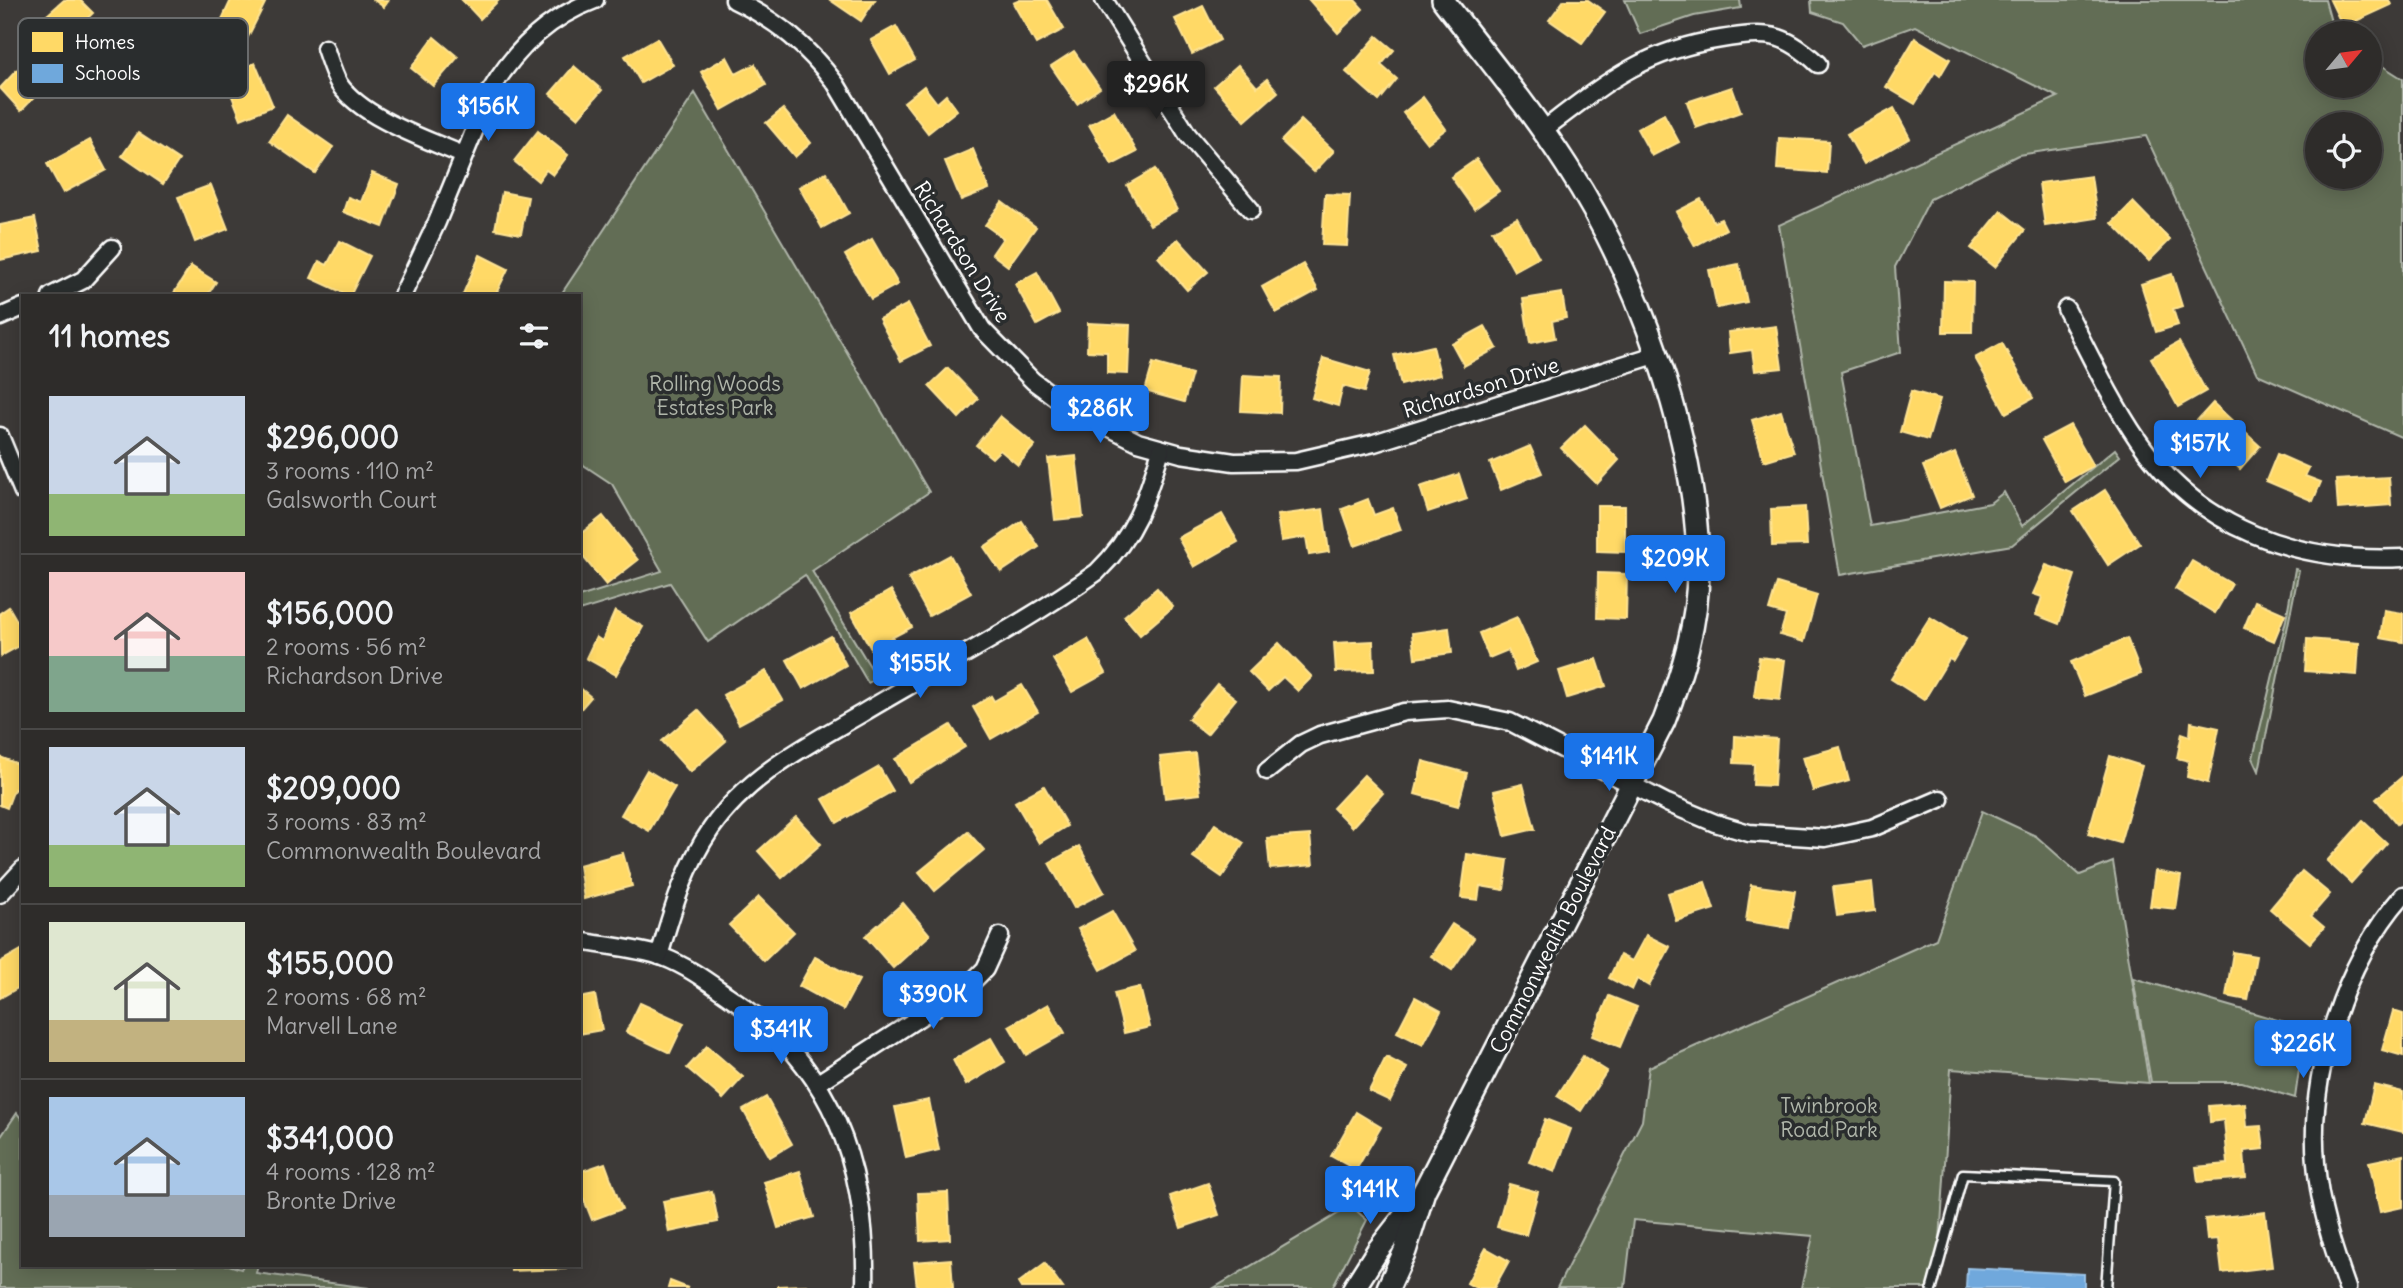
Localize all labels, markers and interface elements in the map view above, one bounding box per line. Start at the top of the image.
legend [18,18,248,98]
north arrow [2305,21,2382,98]
map controls [2305,21,2382,189]
text: Homes [75,30,135,54]
text: Schools [75,61,140,85]
pin: $296K [1107,61,1205,121]
text: $296K [1123,69,1189,98]
pin: $156K [439,83,537,143]
text: $156K [457,91,519,120]
button: locate [2305,112,2382,189]
street label: Richardson Drive [908,176,1017,327]
text: 11 homes [49,317,170,355]
icon: filters [515,317,553,355]
street label: Richardson Drive [1400,351,1562,424]
park label: Rolling Woods Estates Park [649,370,781,421]
pin: $286K [1051,386,1149,445]
text: $286K [1067,393,1133,422]
text: $296,000 [266,418,399,456]
pin: $157K [2151,420,2249,480]
icon: home [105,424,189,508]
text: $157K [2170,428,2230,457]
text: 3 rooms · 110 m² [266,456,434,485]
text: Galsworth Court [266,485,437,514]
pin: $209K [1626,536,1724,595]
text: $209K [1641,543,1709,572]
text: $156,000 [266,594,394,632]
icon: home [105,600,189,684]
text: 2 rooms · 56 m² [266,632,427,661]
pin: $155K [871,640,969,700]
text: $155K [889,648,951,677]
text: Richardson Drive [266,661,443,690]
pin: $141K [1560,734,1658,793]
text: $141K [1580,741,1638,770]
text: $209,000 [266,769,401,807]
icon: home [105,775,189,859]
text: 3 rooms · 83 m² [266,807,427,836]
street label: Commonwealth Boulevard [1483,822,1622,1058]
text: Commonwealth Boulevard [266,836,541,865]
text: $155,000 [266,944,394,982]
icon: home [105,950,189,1034]
pin: $390K [884,972,982,1031]
text: $390K [899,979,967,1008]
text: 2 rooms · 68 m² [266,982,427,1011]
pin: $341K [732,1006,830,1066]
text: Marvell Lane [266,1011,398,1040]
text: $341K [750,1014,812,1043]
pin: $226K [2254,1020,2352,1080]
text: $226K [2270,1028,2336,1057]
park label: Twinbrook Road Park [1780,1092,1878,1143]
text: $341,000 [266,1119,394,1157]
icon: home [105,1125,189,1209]
text: 4 rooms · 128 m² [266,1157,436,1186]
pin: $141K [1321,1166,1419,1226]
text: $141K [1341,1174,1399,1203]
text: Bronte Drive [266,1186,396,1215]

